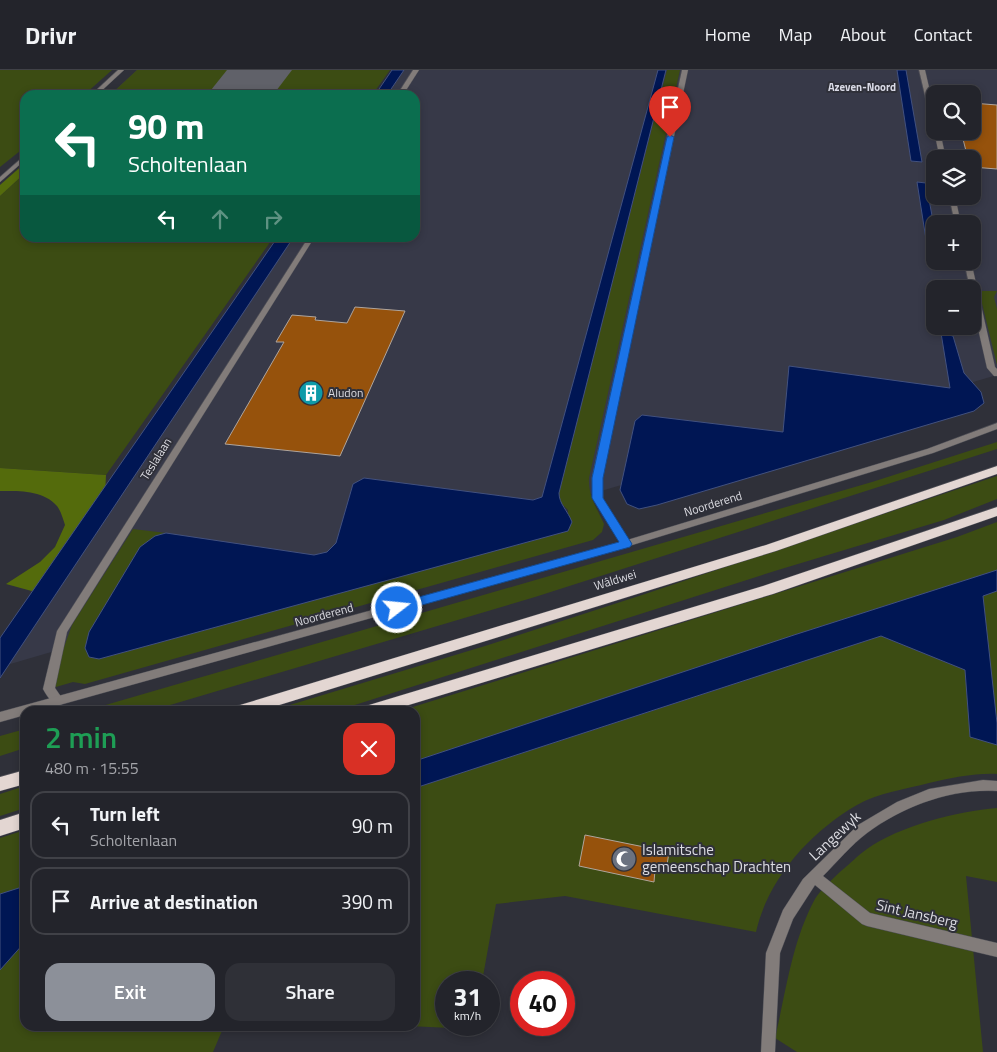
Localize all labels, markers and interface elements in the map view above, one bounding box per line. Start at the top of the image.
text: Drivr [25,17,76,53]
text: Home [705,21,751,48]
text: Map [779,21,812,48]
text: About [840,21,886,48]
text: Contact [914,21,972,48]
district label: Azeven-Noord [828,79,896,95]
map controls [926,85,981,335]
button: search [926,85,981,140]
pin [649,86,691,137]
icon: arrive [656,93,684,121]
text: 90 m [128,99,204,153]
icon: left [45,110,110,175]
text: Scholtenlaan [128,147,248,181]
button: layers [926,150,981,205]
icon: left [153,205,181,233]
icon: ahead [206,205,234,233]
icon: right [259,205,287,233]
button: + [926,215,981,270]
button: − [926,280,981,335]
building icon: Aludon [298,380,324,406]
place label: Aludon [328,383,363,402]
street label: Teslalaan [135,434,176,484]
street label: Noorderend [681,486,744,521]
street label: Wâldwei [591,564,638,595]
position arrow [370,581,422,633]
street label: Noorderend [292,598,355,631]
text: 2 min [45,714,117,760]
button: close [343,723,395,775]
text: 480 m · 15:55 [45,756,139,780]
text: Turn left [90,799,160,828]
street label: Langewyk [803,805,866,866]
icon: left [47,811,75,839]
text: 90 m [352,811,393,840]
text: Scholtenlaan [90,828,177,852]
place label: Islamitsche gemeenschap Drachten [642,838,791,878]
mosque icon: Islamitsche gemeenschap Drachten [611,846,637,872]
icon: arrive [47,887,75,915]
text: Arrive at destination [90,887,258,916]
text: 390 m [341,887,393,916]
street label: Sint Jansberg [874,893,960,934]
button: Exit [45,963,215,1021]
button: Share [225,963,395,1021]
speed limit sign: 40 [510,971,575,1036]
text: 31 [453,978,482,1016]
text: km/h [454,1006,481,1025]

